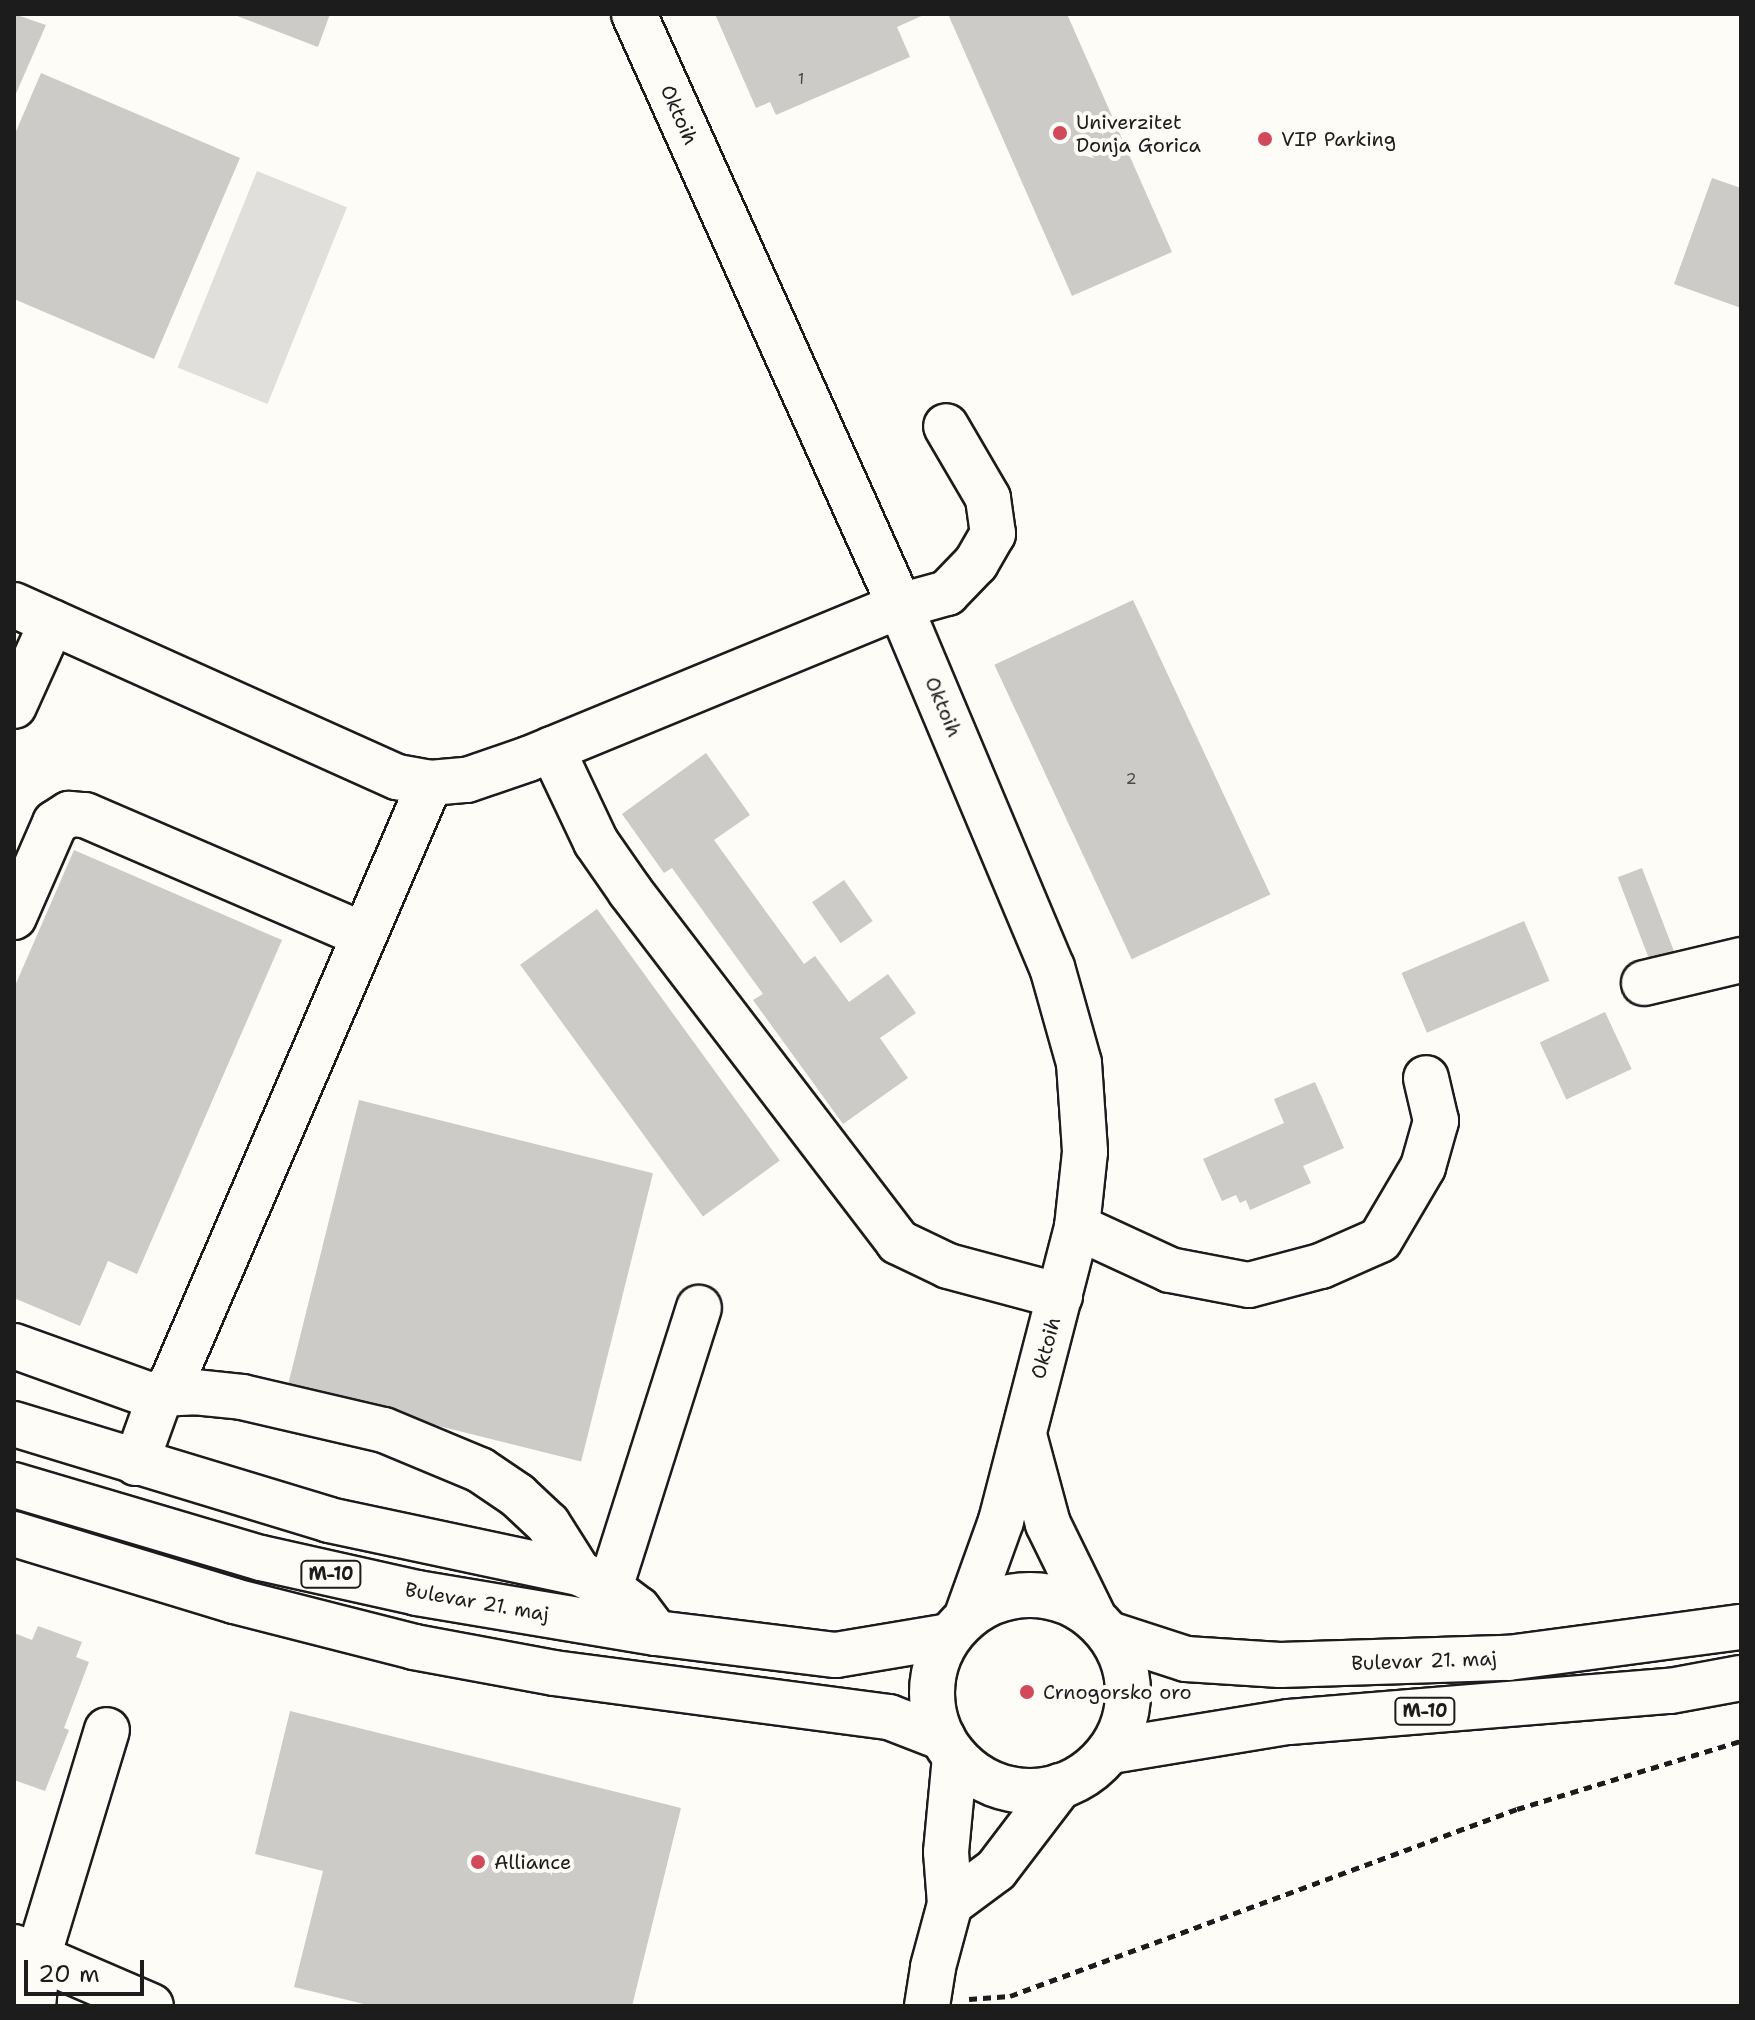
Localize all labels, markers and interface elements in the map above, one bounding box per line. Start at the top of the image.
house number: 1 [798,69,804,89]
street label: Oktoih [655,81,703,149]
place label: Univerzitet Donja Gorica [1076,110,1201,157]
marker: Univerzitet Donja Gorica [1051,124,1069,142]
place label: VIP Parking [1281,127,1396,151]
marker: VIP Parking [1256,130,1274,148]
street label: Oktoih [920,673,966,741]
house number: 2 [1125,769,1137,789]
street label: Oktoih [1026,1314,1066,1382]
road number: M-10 [299,1560,363,1588]
street label: Bulevar 21. maj [403,1578,551,1626]
street label: Bulevar 21. maj [1351,1646,1497,1676]
place label: Crnogorsko oro [1043,1680,1192,1704]
marker: Crnogorsko oro [1018,1683,1036,1701]
road number: M-10 [1393,1697,1457,1725]
place label: Alliance [494,1850,571,1874]
marker: Alliance [469,1853,487,1871]
scale bar [28,1944,148,1994]
text: 20 m [38,1958,100,1990]

